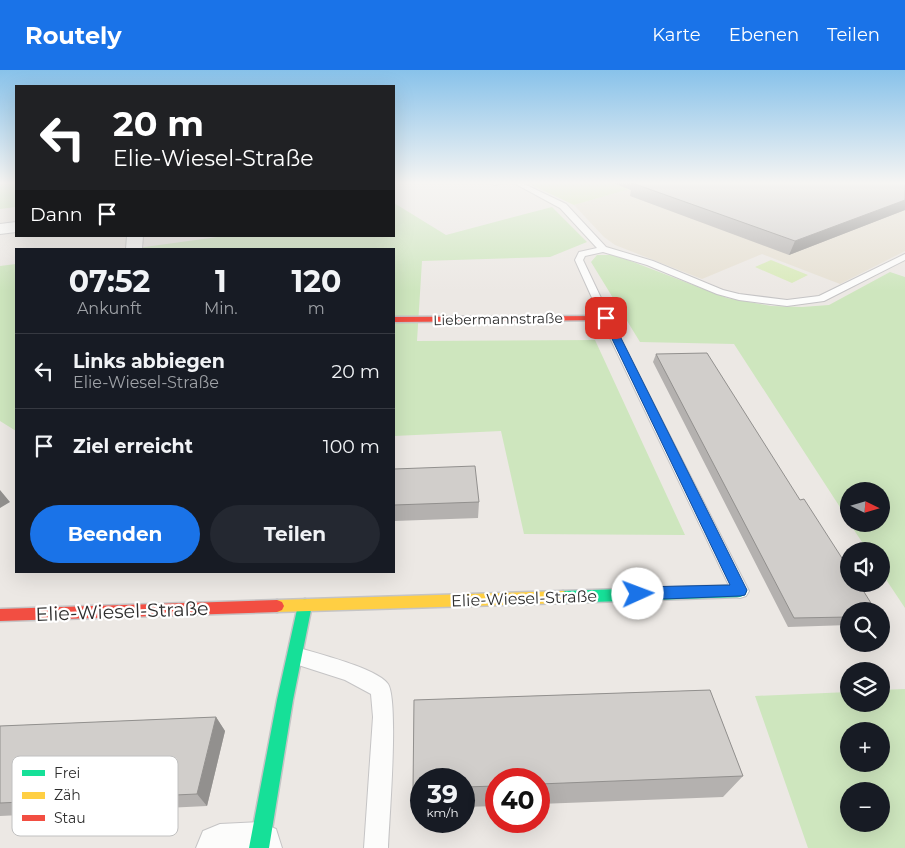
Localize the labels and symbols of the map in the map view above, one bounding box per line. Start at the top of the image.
pin [585,297,627,339]
street label: Liebermannstraße [433,309,563,329]
north arrow [840,482,890,532]
position arrow [611,567,663,619]
street label: Elie-Wiesel-Straße [451,586,597,611]
street label: Elie-Wiesel-Straße [35,597,209,626]
legend [12,756,178,836]
text: Frei [54,764,80,782]
speed limit sign: 40 [485,768,550,833]
text: Zäh [54,786,81,804]
text: Stau [54,809,86,827]

